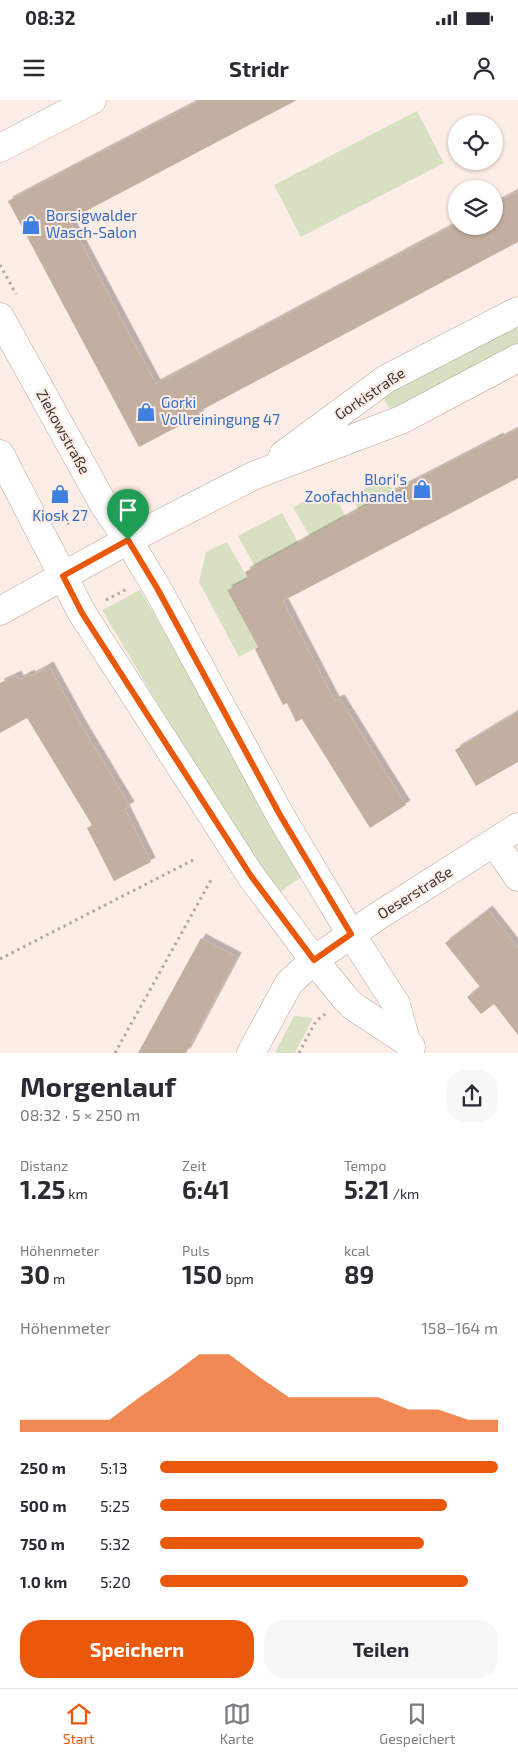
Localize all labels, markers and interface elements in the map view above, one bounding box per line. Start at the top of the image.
text: 08:32 [25,6,76,29]
icon: menu [20,54,48,82]
icon: person [470,54,498,82]
text: Stridr [229,55,289,81]
map controls [448,115,503,235]
button: locate [448,115,503,170]
button: layers [448,180,503,235]
place label: Borsigwalder Wasch-Salon [46,206,137,241]
shop icon: Borsigwalder Wasch-Salon [20,214,42,236]
street label: Gorkistraße [331,363,408,423]
street label: Ziekowstraße [33,386,95,477]
place label: Gorki Vollreiningung 47 [161,393,280,428]
shop icon: Gorki Vollreiningung 47 [135,401,157,423]
place label: Blori's Zoofachhandel [305,470,408,505]
shop icon: Blori's Zoofachhandel [411,478,433,500]
shop icon: Kiosk 27 [49,483,71,505]
pin [107,489,149,540]
icon: arrive [114,496,142,524]
place label: Kiosk 27 [32,506,88,524]
street label: Oeserstraße [373,862,456,922]
text: Morgenlauf [20,1069,176,1103]
button: share [446,1070,498,1122]
text: 08:32 · 5 × 250 m [20,1105,140,1124]
text: Distanz [20,1157,68,1174]
text: Zeit [182,1157,206,1174]
text: Tempo [344,1157,386,1174]
text: 1.25 [20,1174,65,1204]
text: 6:41 [182,1174,230,1204]
text: 5:21 [344,1174,390,1204]
text: km [65,1185,88,1202]
text: /km [390,1185,419,1202]
text: Höhenmeter [20,1242,99,1259]
text: Puls [182,1242,210,1259]
text: kcal [344,1242,370,1259]
text: 30 [20,1259,50,1289]
text: 150 [182,1259,222,1289]
text: 89 [344,1259,374,1289]
text: m [50,1270,65,1287]
text: bpm [222,1270,254,1287]
text: Höhenmeter [20,1318,111,1337]
text: 158–164 m [421,1318,498,1337]
text: 250 m [20,1458,66,1477]
text: 5:13 [100,1458,128,1477]
text: 500 m [20,1496,67,1515]
text: 5:25 [100,1496,130,1515]
text: 750 m [20,1534,65,1553]
text: 5:32 [100,1534,130,1553]
text: 1.0 km [20,1572,67,1591]
text: 5:20 [100,1572,131,1591]
button: Speichern [20,1620,254,1678]
button: Teilen [264,1620,498,1678]
tab: Start [63,1700,94,1747]
tab: Karte [220,1700,254,1747]
tab: Gespeichert [379,1700,455,1747]

